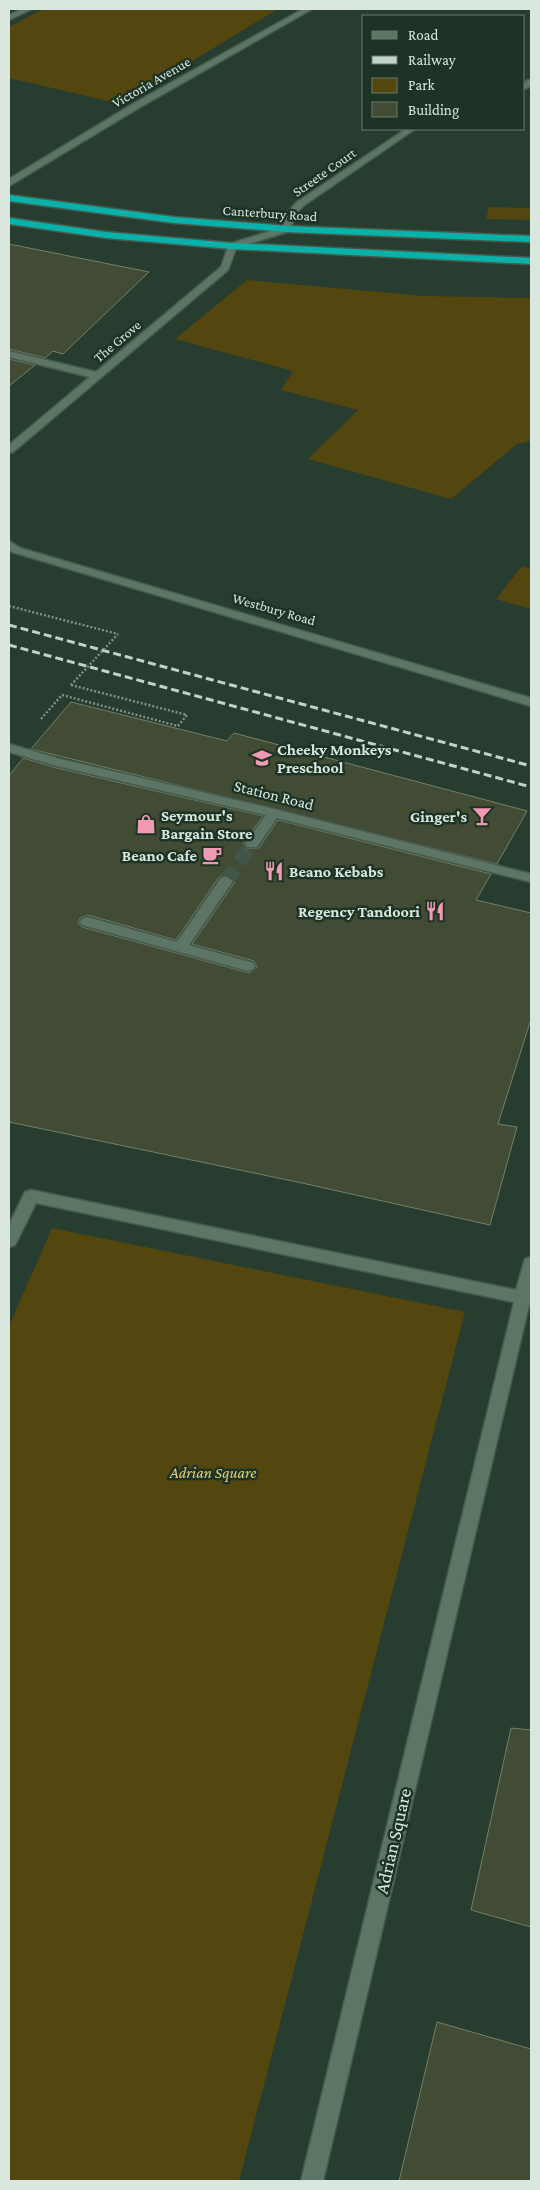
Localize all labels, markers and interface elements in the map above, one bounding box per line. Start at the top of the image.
legend [362,15,525,130]
text: Road [408,27,439,43]
text: Railway [408,52,456,69]
street label: Victoria Avenue [109,53,193,111]
text: Park [408,77,435,93]
text: Building [408,102,459,119]
street label: Streete Court [289,144,359,200]
street label: Canterbury Road [222,202,319,224]
street label: The Grove [90,317,144,365]
street label: Westbury Road [231,590,318,629]
place label: Cheeky Monkeys Preschool [277,741,392,776]
school or university icon: Cheeky Monkeys Preschool [251,747,273,769]
street label: Station Road [232,777,316,813]
bar icon: Ginger's [471,805,493,827]
place label: Seymour's Bargain Store [161,807,253,842]
place label: Ginger's [410,808,467,825]
shop icon: Seymour's Bargain Store [135,813,157,835]
cafe icon: Beano Cafe [201,844,223,866]
place label: Beano Cafe [122,847,198,864]
restaurant icon: Beano Kebabs [263,860,285,882]
place label: Beano Kebabs [289,863,384,880]
restaurant icon: Regency Tandoori [424,900,446,922]
place label: Regency Tandoori [298,903,420,920]
park label: Adrian Square [169,1464,256,1482]
street label: Adrian Square [371,1786,415,1896]

